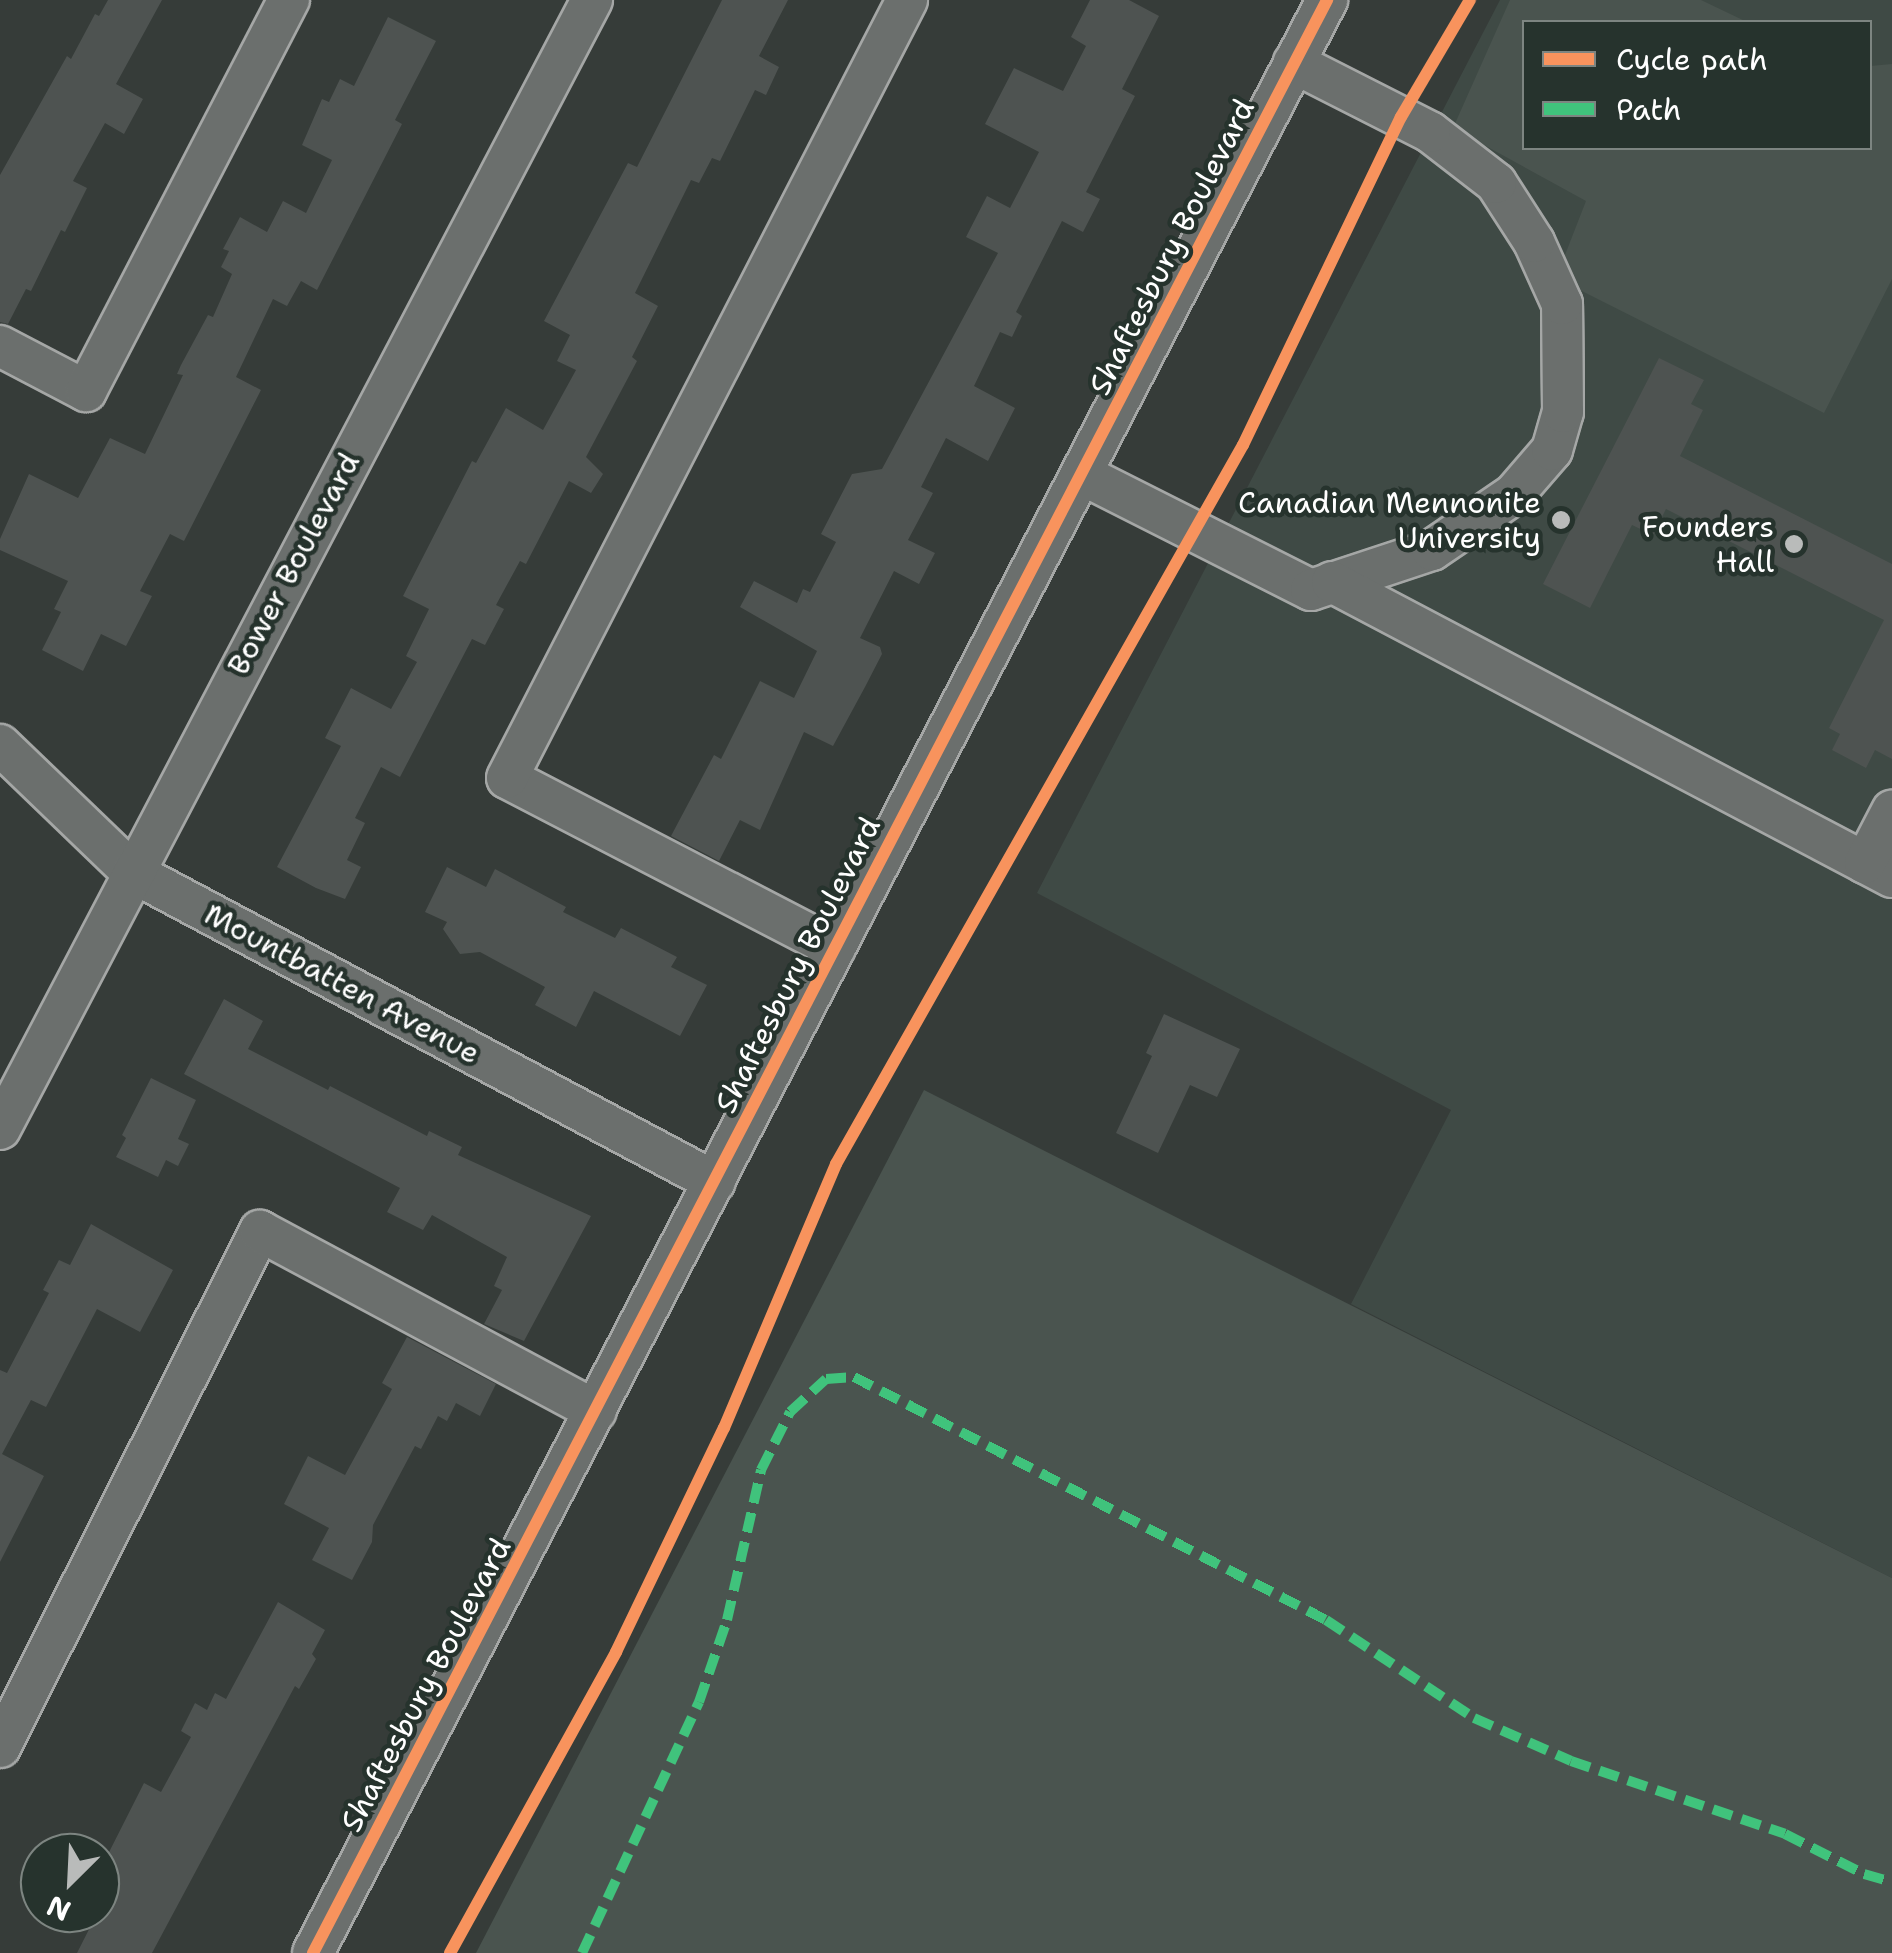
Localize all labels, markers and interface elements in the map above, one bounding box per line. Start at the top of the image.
legend [1522,20,1872,150]
text: Cycle path [1616,39,1768,80]
text: Path [1616,89,1682,130]
street label: Shaftesbury Boulevard [1082,93,1262,401]
street label: Bower Boulevard [220,447,368,681]
place label: Canadian Mennonite University [1238,485,1541,556]
marker: Canadian Mennonite University [1550,509,1572,531]
place label: Founders Hall [1642,509,1774,580]
marker: Founders Hall [1783,533,1805,555]
street label: Shaftesbury Boulevard [708,811,888,1119]
street label: Mountbatten Avenue [198,896,486,1072]
street label: Shaftesbury Boulevard [333,1532,519,1838]
north arrow [20,1833,120,1933]
text: N [41,1887,76,1930]

